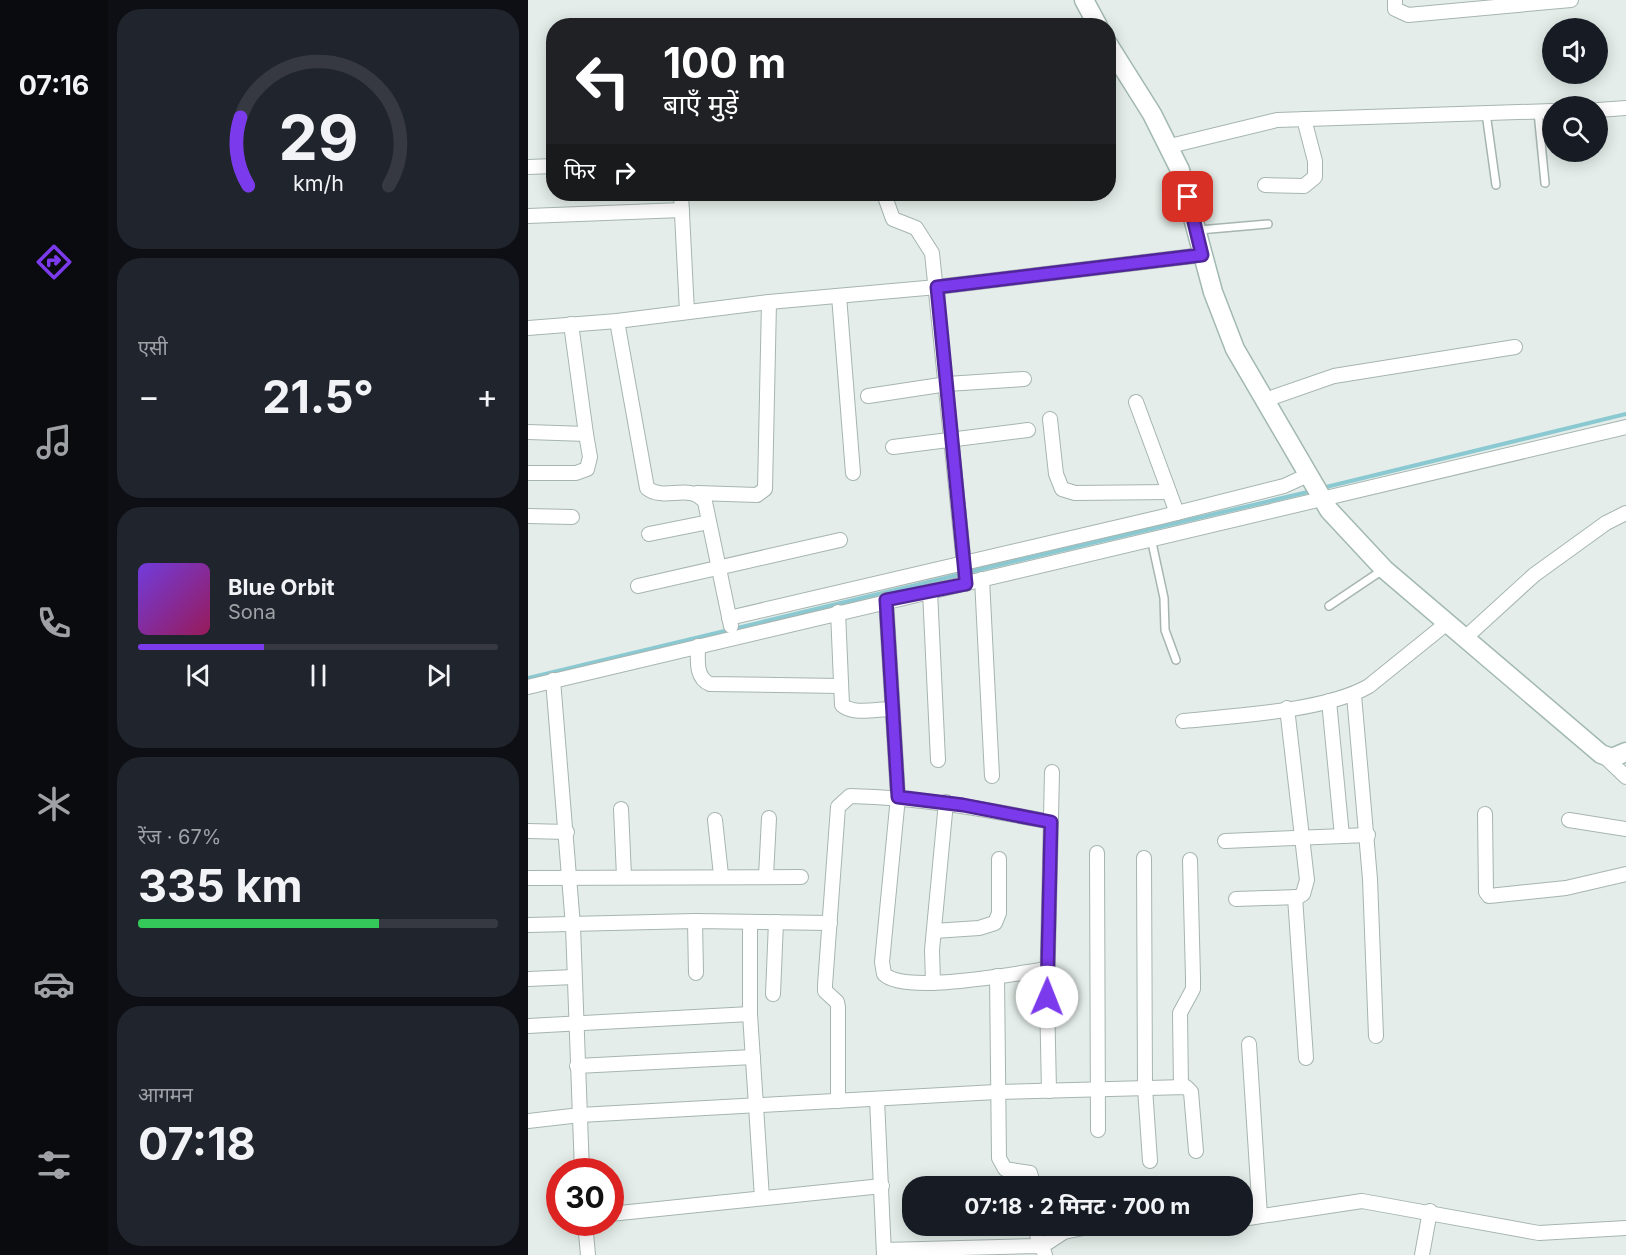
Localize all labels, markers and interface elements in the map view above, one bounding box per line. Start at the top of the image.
map controls [1542,18,1608,162]
button: sound [1542,18,1608,84]
text: 100 m [663,37,786,88]
icon: left [564,42,642,120]
text: 07:16 [19,69,89,102]
text: बाएँ मुड़ें [663,88,739,121]
button: search [1542,96,1608,162]
text: 29 [278,100,358,175]
icon: right [608,156,641,189]
text: फिर [564,158,596,184]
text: km/h [293,170,343,196]
pin [1162,171,1213,222]
icon: arrive [1171,180,1204,213]
icon: directions [33,241,75,283]
text: एसी [138,336,168,360]
text: 21.5° [262,369,374,424]
text: − [138,376,160,416]
text: + [476,376,498,416]
icon: music [33,421,75,463]
text: Blue Orbit [228,574,335,600]
text: Sona [228,600,276,624]
icon: phone [33,602,75,644]
icon: previous [182,659,215,692]
icon: pause [302,659,335,692]
icon: next [422,659,455,692]
icon: climate [33,783,75,825]
text: रेंज · 67% [138,825,221,849]
text: 335 km [138,858,303,913]
icon: car [33,963,75,1005]
position arrow [1015,965,1079,1029]
text: आगमन [138,1083,193,1107]
text: 07:18 [138,1116,256,1171]
icon: filters [33,1144,75,1186]
speed limit sign: 30 [546,1158,624,1236]
text: 07:18 · 2 मिनट · 700 m [965,1193,1190,1219]

